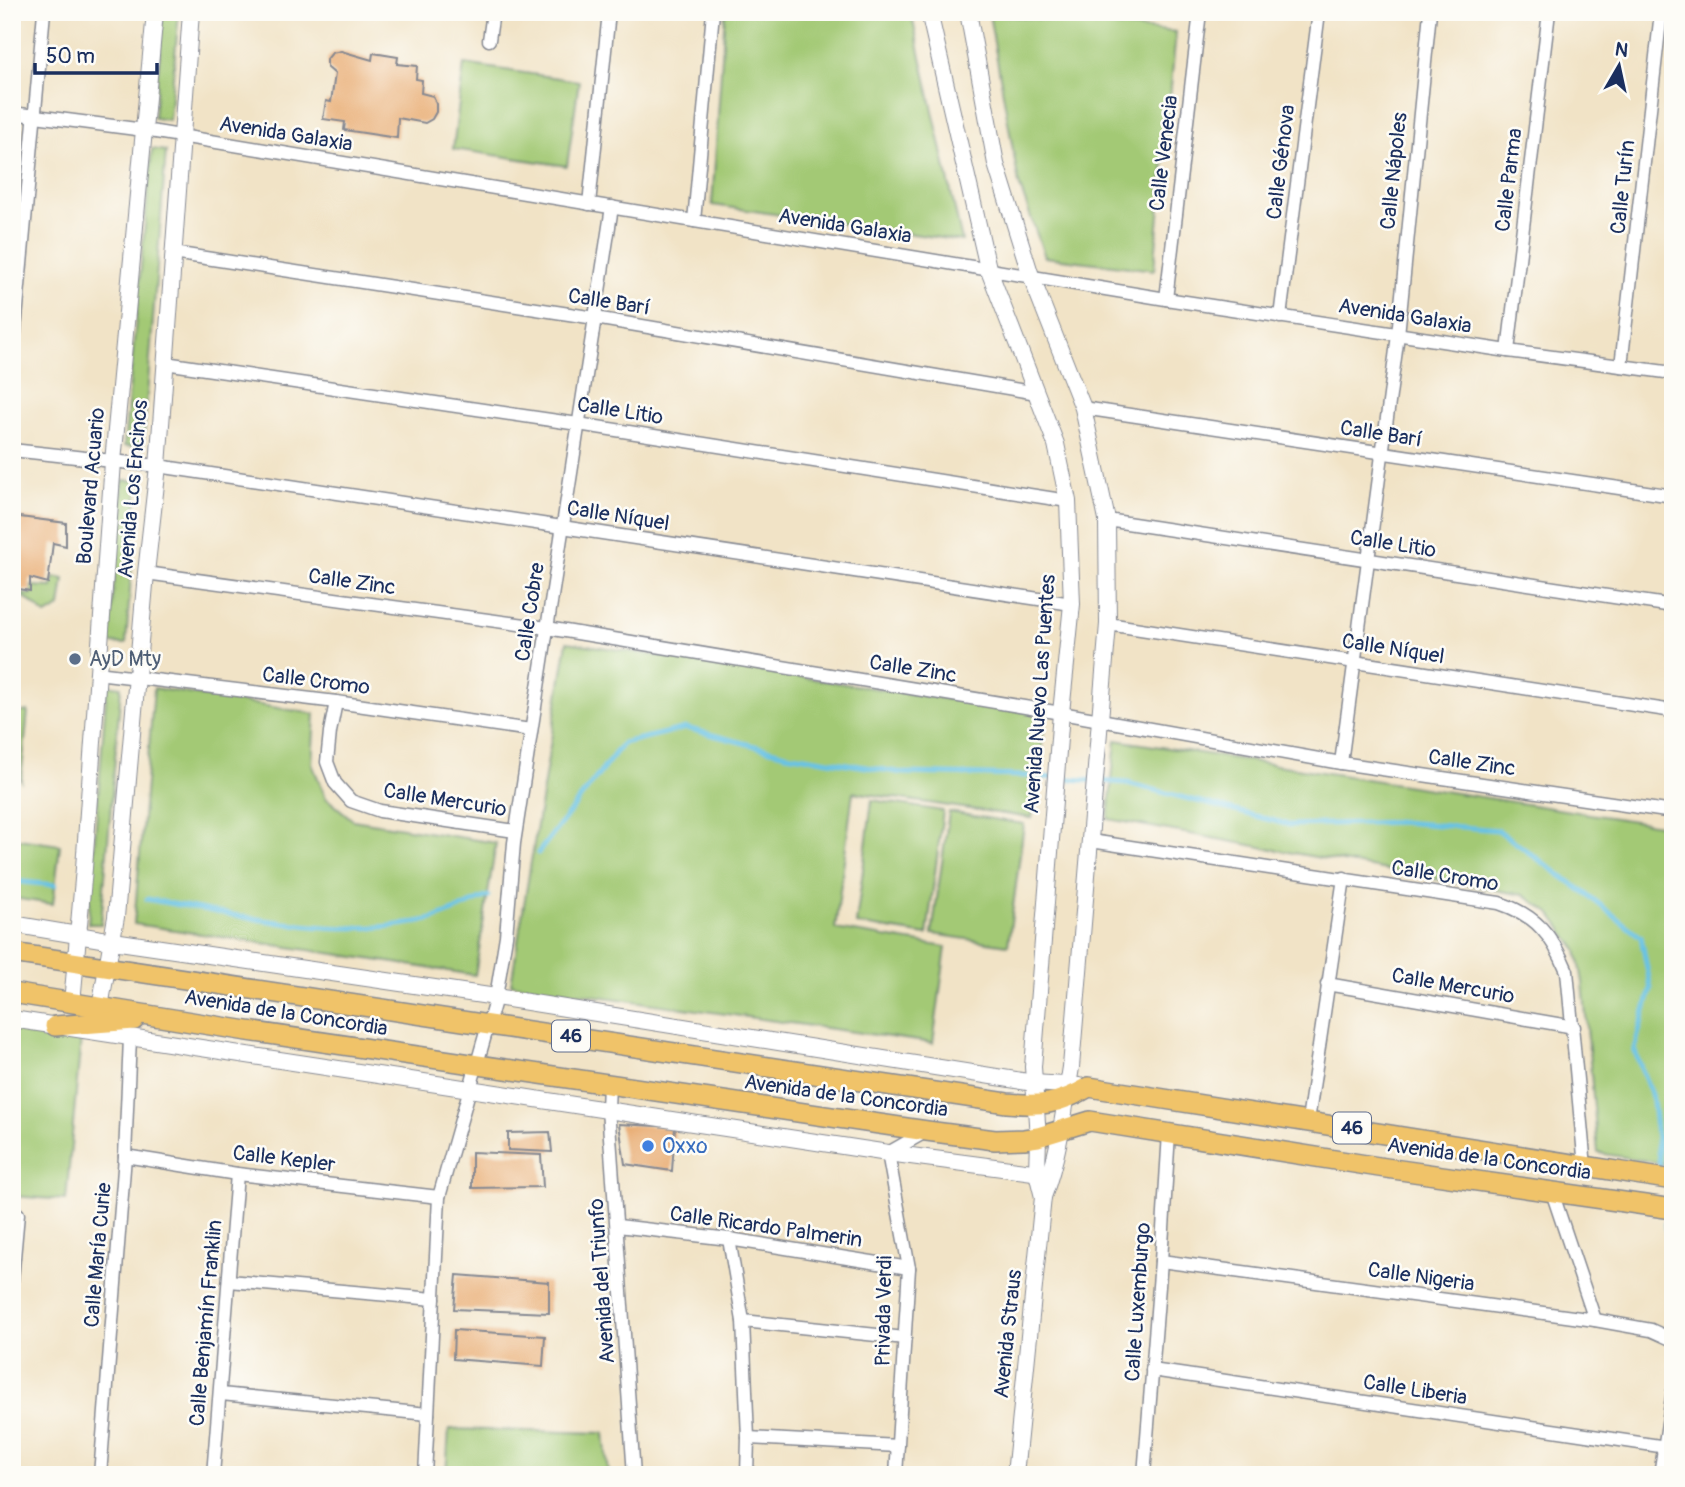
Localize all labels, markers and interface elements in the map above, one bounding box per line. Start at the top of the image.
scale bar [35,32,158,76]
north arrow [1584,32,1654,102]
text: N [1613,37,1630,63]
text: 50 m [46,43,95,70]
street label: Calle Venecia [1143,94,1185,212]
street label: Calle Génova [1261,103,1301,221]
street label: Avenida Galaxia [217,110,355,158]
street label: Calle Nápoles [1374,111,1414,231]
street label: Calle Parma [1489,127,1529,233]
street label: Calle Turín [1605,139,1641,235]
street label: Avenida Galaxia [776,202,914,250]
street label: Calle Barí [566,282,652,322]
street label: Avenida Galaxia [1336,292,1474,340]
street label: Calle Litio [575,391,665,431]
street label: Avenida Los Encinos [112,398,154,579]
street label: Boulevard Acuario [71,406,111,566]
street label: Calle Barí [1338,414,1424,454]
street label: Calle Níquel [565,495,671,537]
street label: Calle Litio [1348,524,1438,564]
street label: Calle Cobre [509,560,551,663]
street label: Calle Zinc [307,563,397,601]
street label: Avenida Nuevo Las Puentes [1018,573,1062,815]
street label: Calle Níquel [1340,628,1446,670]
place label: AyD Mty [89,646,161,673]
street label: Calle Zinc [867,649,959,689]
marker: AyD Mty [67,651,83,667]
street label: Calle Cromo [261,661,371,701]
street label: Calle Zinc [1427,744,1517,782]
street label: Calle Mercurio [381,777,509,823]
street label: Calle Cromo [1389,854,1501,898]
street label: Calle Mercurio [1389,962,1517,1010]
street label: Avenida de la Concordia [182,984,390,1042]
road number: 46 [552,1020,590,1052]
street label: Avenida de la Concordia [742,1068,950,1124]
road number: 46 [1333,1112,1371,1144]
street label: Avenida de la Concordia [1385,1131,1593,1187]
place label: Oxxo [662,1133,708,1160]
marker: Oxxo [640,1138,656,1154]
street label: Calle Kepler [231,1139,337,1179]
street label: Calle María Curie [78,1181,118,1329]
street label: Avenida del Triunfo [583,1197,621,1365]
street label: Calle Ricardo Palmerin [668,1200,864,1254]
street label: Calle Benjamín Franklin [184,1219,228,1427]
street label: Calle Luxemburgo [1119,1221,1157,1383]
street label: Privada Verdi [870,1255,898,1367]
street label: Calle Nigeria [1366,1256,1476,1298]
street label: Avenida Straus [988,1268,1028,1400]
street label: Calle Liberia [1361,1368,1469,1412]

